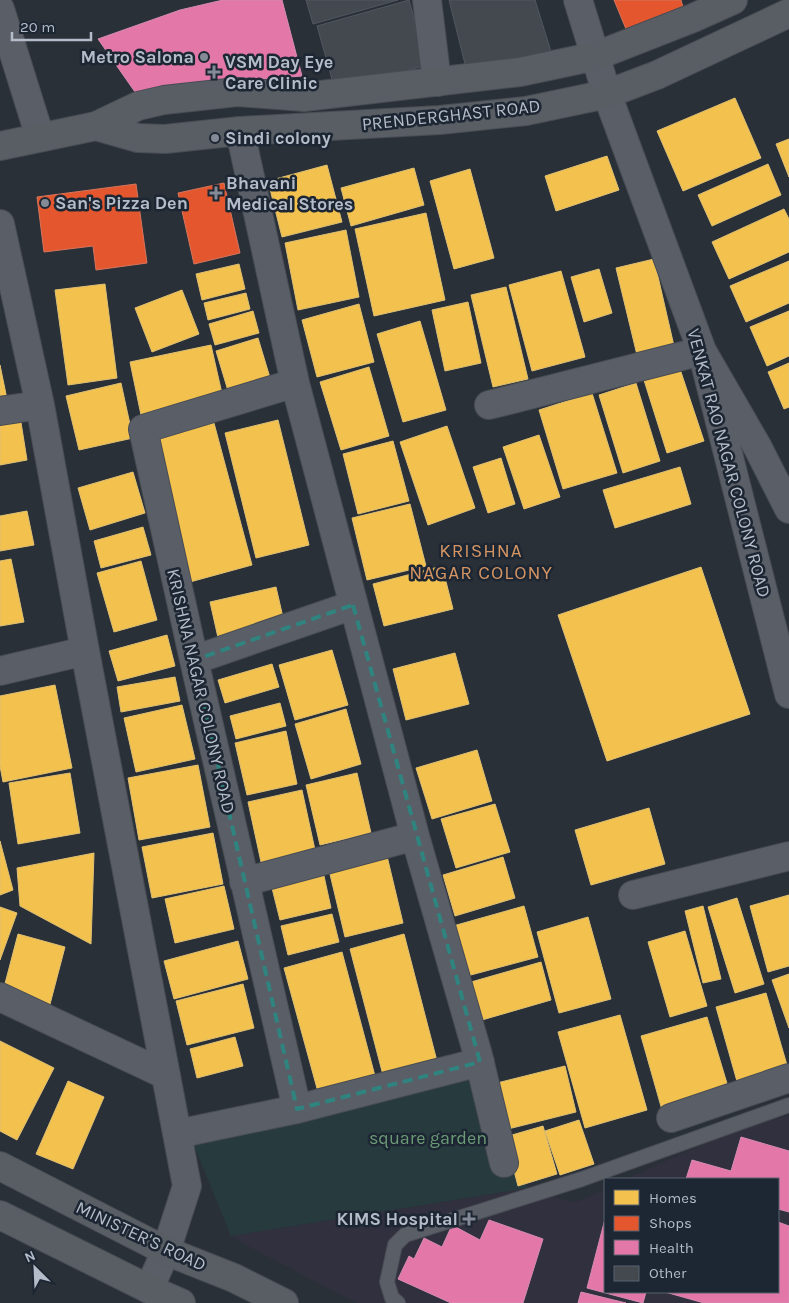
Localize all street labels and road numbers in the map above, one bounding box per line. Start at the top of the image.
street label: PRENDERGHAST ROAD [361,95,541,135]
street label: VENKAT RAO NAGAR COLONY ROAD [682,326,776,600]
street label: KRISHNA NAGAR COLONY ROAD [162,566,240,816]
street label: MINISTER'S ROAD [72,1196,210,1276]

